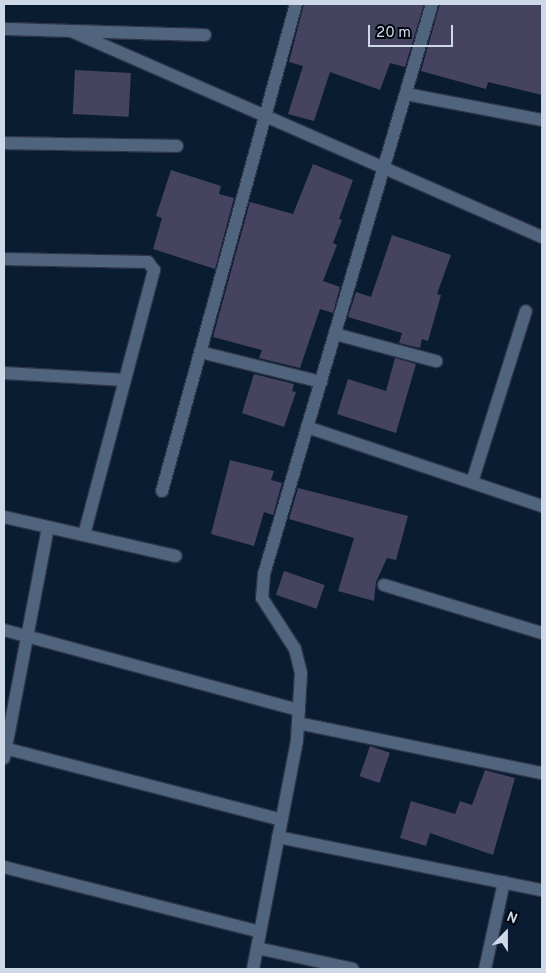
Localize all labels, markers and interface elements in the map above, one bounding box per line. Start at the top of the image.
scale bar [371,15,456,47]
text: 20 m [376,24,411,43]
north arrow [481,908,531,958]
text: N [504,909,520,928]

